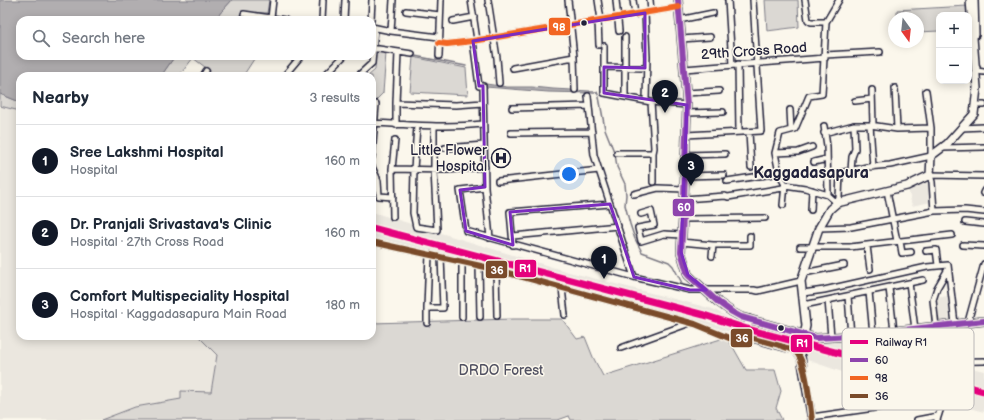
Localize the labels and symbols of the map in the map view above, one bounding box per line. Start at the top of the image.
north arrow [888,12,924,48]
line badge: 98 [548,17,571,36]
unlabelled marker [579,18,589,28]
text: 98 [552,21,566,34]
street label: 29th Cross Road [700,39,808,63]
pin: 2 [652,80,678,113]
place label: Little Flower Hospital [410,142,488,175]
hospital icon: Little Flower Hospital [490,147,512,169]
pin: 3 [678,153,704,186]
your location [559,164,579,184]
district label: Kaggadasapura [753,164,869,183]
line badge: 60 [672,198,695,217]
text: 60 [677,201,691,214]
pin: 1 [591,246,617,279]
line badge: R1 [514,259,537,278]
line badge: 36 [485,260,508,279]
text: R1 [519,262,531,275]
text: 36 [490,264,504,277]
unlabelled marker [776,323,786,333]
line badge: 36 [730,328,753,348]
legend [842,328,974,410]
text: 36 [735,332,749,345]
line badge: R1 [790,334,813,353]
text: Railway R1 [875,336,927,349]
text: R1 [796,337,808,350]
text: 60 [875,354,889,367]
park label: DRDO Forest [459,362,544,379]
text: 98 [875,372,888,385]
text: 36 [875,390,889,403]

